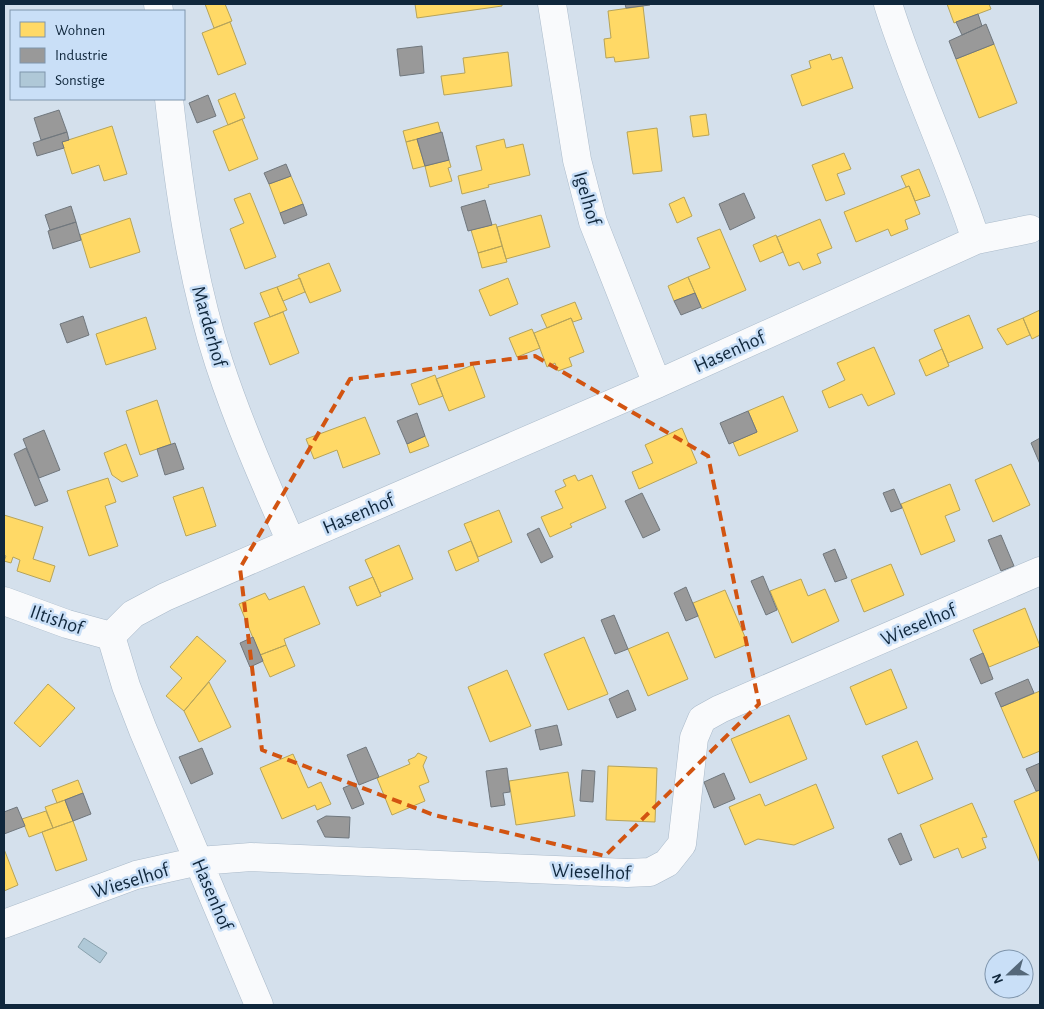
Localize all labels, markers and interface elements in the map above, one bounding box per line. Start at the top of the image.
legend [10,10,185,100]
text: Wohnen [55,23,105,38]
text: Industrie [55,48,108,63]
text: Sonstige [55,73,105,88]
street label: Igelhof [570,169,604,228]
street label: Marderhof [188,284,230,370]
street label: Hasenhof [691,327,769,376]
street label: Hasenhof [320,490,398,538]
street label: Wieselhof [878,600,960,650]
street label: Iltishof [28,602,87,639]
street label: Hasenhof [188,856,236,934]
street label: Wieselhof [89,860,172,902]
street label: Wieselhof [551,861,632,883]
north arrow [984,949,1034,999]
text: N [990,971,1006,986]

